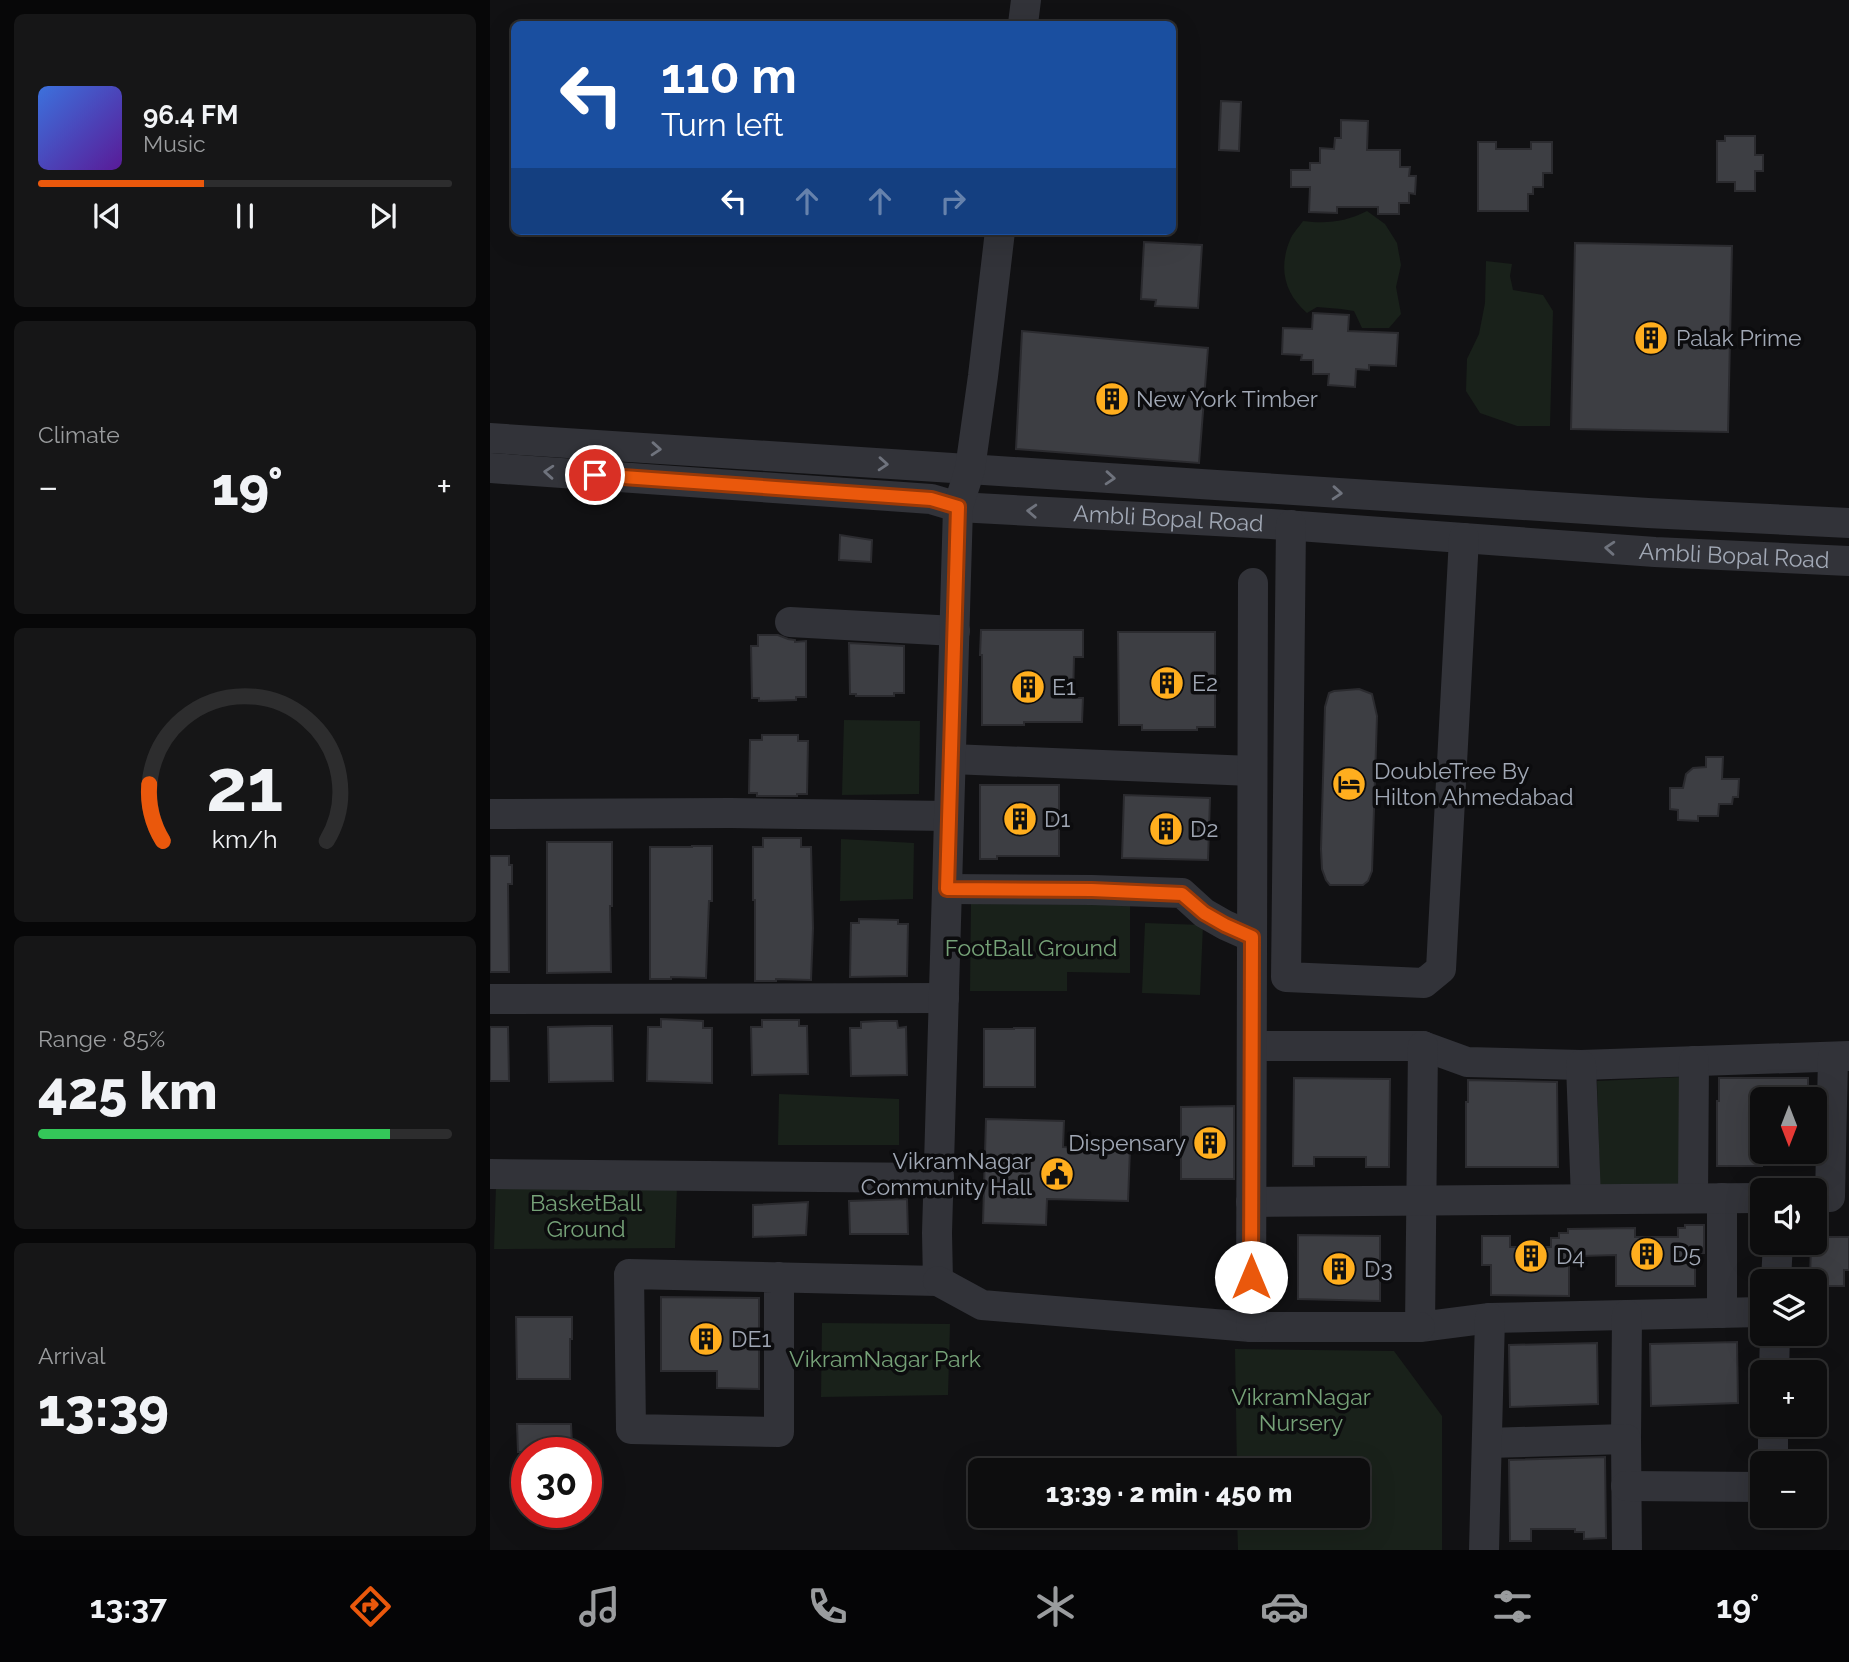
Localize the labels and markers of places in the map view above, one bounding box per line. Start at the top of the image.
building icon: Palak Prime [1632,319,1670,357]
place label: Palak Prime [1676,324,1802,351]
building icon: New York Timber [1093,380,1131,418]
place label: New York Timber [1136,385,1318,412]
pin [565,445,625,505]
building icon: E2 [1148,664,1186,702]
building icon: E1 [1009,668,1047,706]
place label: E2 [1192,669,1218,696]
place label: E1 [1052,673,1076,700]
place label: DoubleTree By Hilton Ahmedabad [1374,757,1573,810]
hotel icon: DoubleTree By Hilton Ahmedabad [1330,765,1368,803]
building icon: D1 [1001,800,1039,838]
place label: D1 [1044,805,1070,832]
building icon: D2 [1147,810,1185,848]
place label: D2 [1190,815,1218,842]
building icon: Dispensary [1191,1124,1229,1162]
place label: Dispensary [1068,1129,1186,1156]
place label: VikramNagar Community Hall [861,1147,1033,1200]
public building icon: VikramNagar Community Hall [1038,1155,1076,1193]
building icon: D5 [1628,1235,1666,1273]
building icon: D4 [1512,1237,1550,1275]
place label: D5 [1672,1240,1701,1267]
place label: D4 [1556,1242,1585,1269]
building icon: D3 [1320,1250,1358,1288]
place label: D3 [1364,1255,1393,1282]
building icon: DE1 [687,1320,725,1358]
place label: DE1 [731,1325,771,1352]

